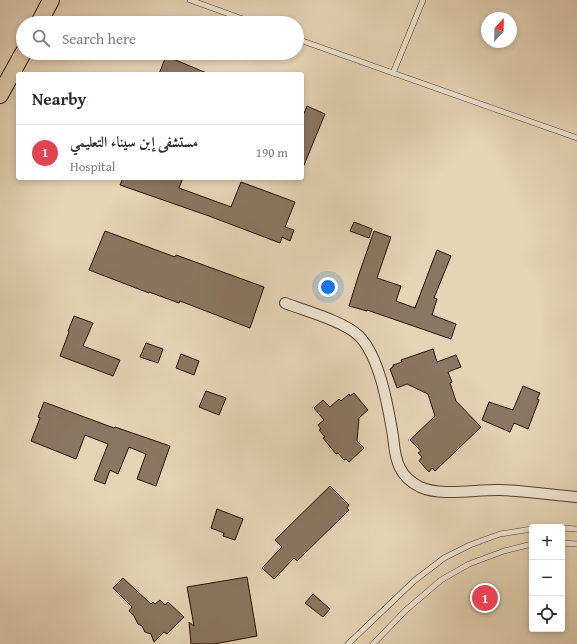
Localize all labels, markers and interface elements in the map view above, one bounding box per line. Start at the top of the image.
north arrow [481,12,517,48]
search box [16,16,304,60]
icon: search [30,27,52,49]
text: Search here [62,28,136,49]
text: Nearby [32,86,86,111]
text: مستشفى إبن سيناء التعليمي [70,131,198,152]
text: 1 [42,143,48,162]
text: 190 m [256,143,288,162]
text: Hospital [70,157,115,176]
your location [318,277,338,297]
map controls [529,524,565,632]
button: + [529,524,565,560]
button: − [529,560,565,596]
pin: 1 [472,583,498,613]
button: locate [529,596,565,632]

